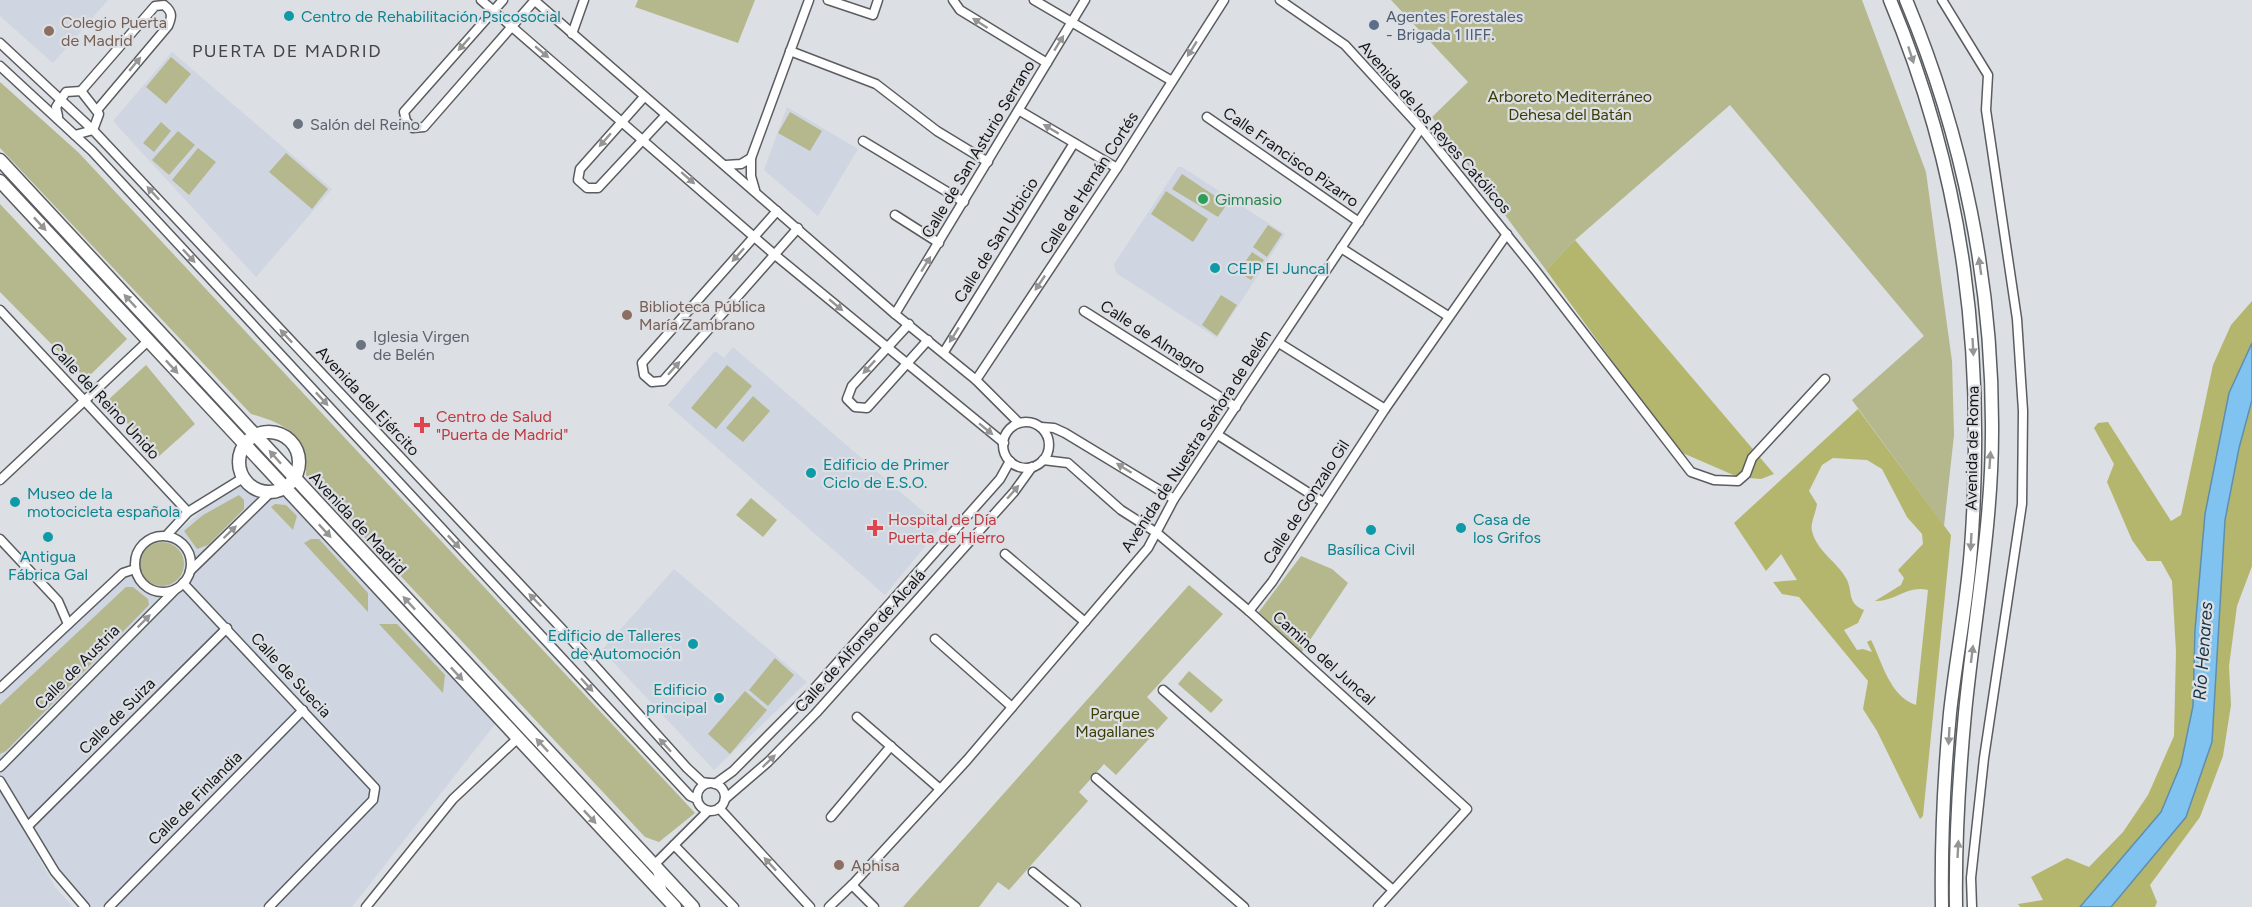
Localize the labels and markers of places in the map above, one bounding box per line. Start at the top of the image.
place label: Centro de Rehabilitación Psicosocial [301,7,561,26]
place label: Agentes Forestales - Brigada 1 IIFF. [1386,7,1523,44]
marker: Centro de Rehabilitación Psicosocial [282,9,296,23]
place label: Colegio Puerta de Madrid [61,13,167,50]
marker: Agentes Forestales - Brigada 1 IIFF. [1367,18,1381,32]
marker: Colegio Puerta de Madrid [42,24,56,38]
place label: Salón del Reino [310,115,420,134]
marker: Salón del Reino [291,117,305,131]
place label: Gimnasio [1215,190,1282,209]
marker: Gimnasio [1196,192,1210,206]
place label: CEIP El Juncal [1227,259,1329,278]
marker: CEIP El Juncal [1208,261,1222,275]
place label: Biblioteca Pública María Zambrano [639,297,765,334]
marker: Biblioteca Pública María Zambrano [620,308,634,322]
place label: Iglesia Virgen de Belén [373,327,470,364]
marker: Iglesia Virgen de Belén [354,338,368,352]
place label: Centro de Salud "Puerta de Madrid" [436,407,568,444]
marker: Centro de Salud "Puerta de Madrid" [413,416,431,434]
place label: Edificio de Primer Ciclo de E.S.O. [823,455,950,492]
marker: Edificio de Primer Ciclo de E.S.O. [804,466,818,480]
place label: Museo de la motocicleta española [27,484,180,521]
marker: Museo de la motocicleta española [8,495,22,509]
place label: Hospital de Día Puerta de Hierro [888,510,1005,547]
place label: Casa de los Grifos [1473,510,1541,547]
marker: Hospital de Día Puerta de Hierro [866,519,884,537]
marker: Casa de los Grifos [1454,521,1468,535]
marker: Basílica Civil [1364,523,1378,537]
marker: Antigua Fábrica Gal [41,530,55,544]
place label: Basílica Civil [1327,540,1415,559]
place label: Antigua Fábrica Gal [8,547,88,584]
place label: Edificio de Talleres de Automoción [548,626,681,663]
marker: Edificio de Talleres de Automoción [686,637,700,651]
place label: Edificio principal [646,680,707,717]
marker: Edificio principal [712,691,726,705]
place label: Aphisa [851,856,900,875]
marker: Aphisa [832,858,846,872]

